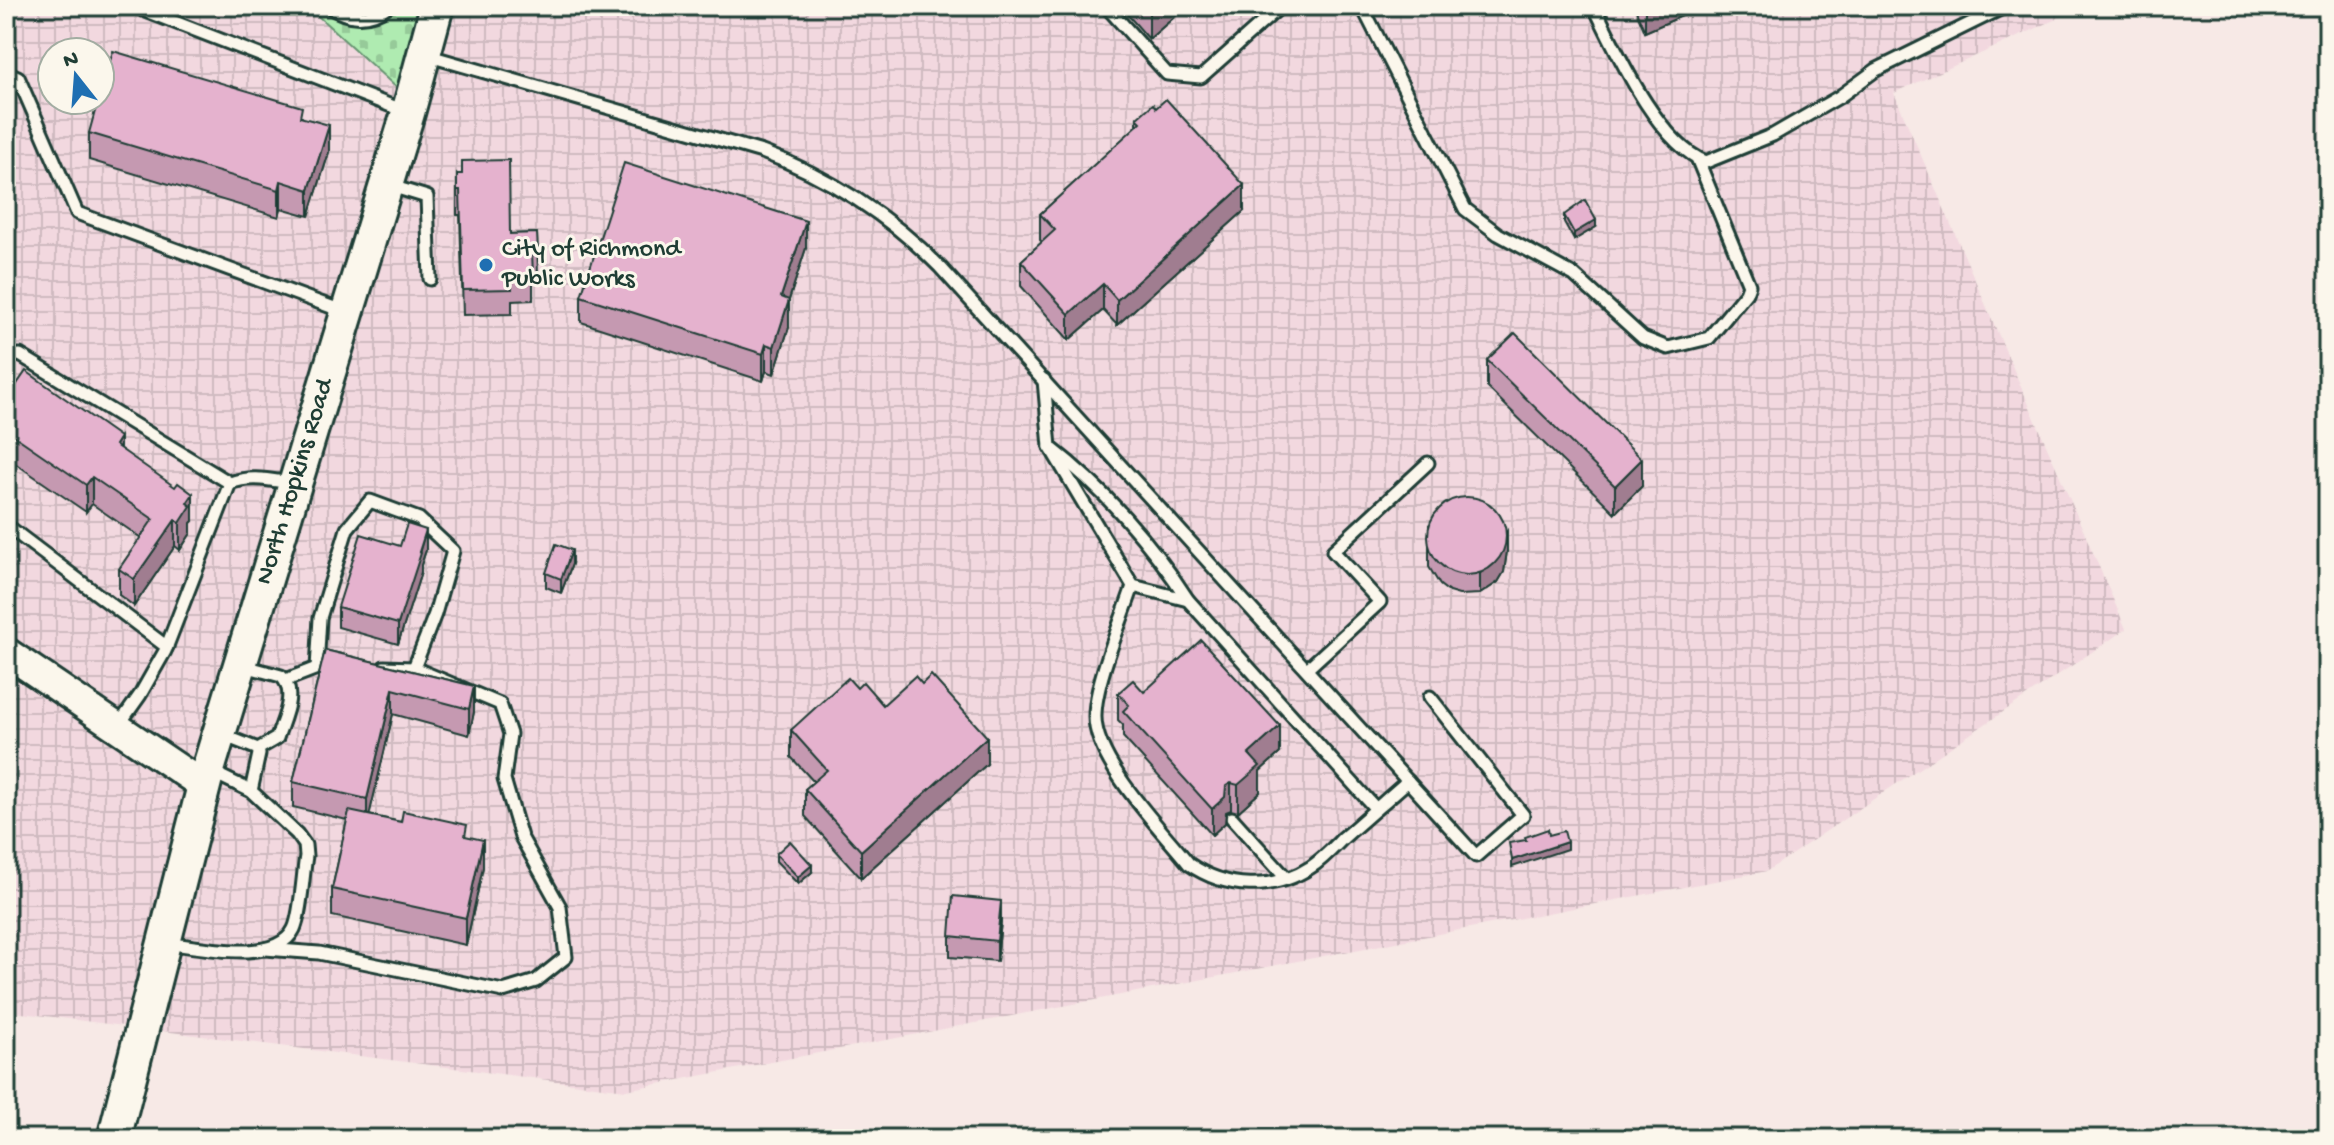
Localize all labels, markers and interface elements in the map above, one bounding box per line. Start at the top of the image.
north arrow [36,36,116,116]
text: N [61,46,82,75]
place label: City of Richmond Public Works [501,235,682,296]
marker: City of Richmond Public Works [477,256,495,274]
street label: North Hopkins Road [250,374,343,589]

